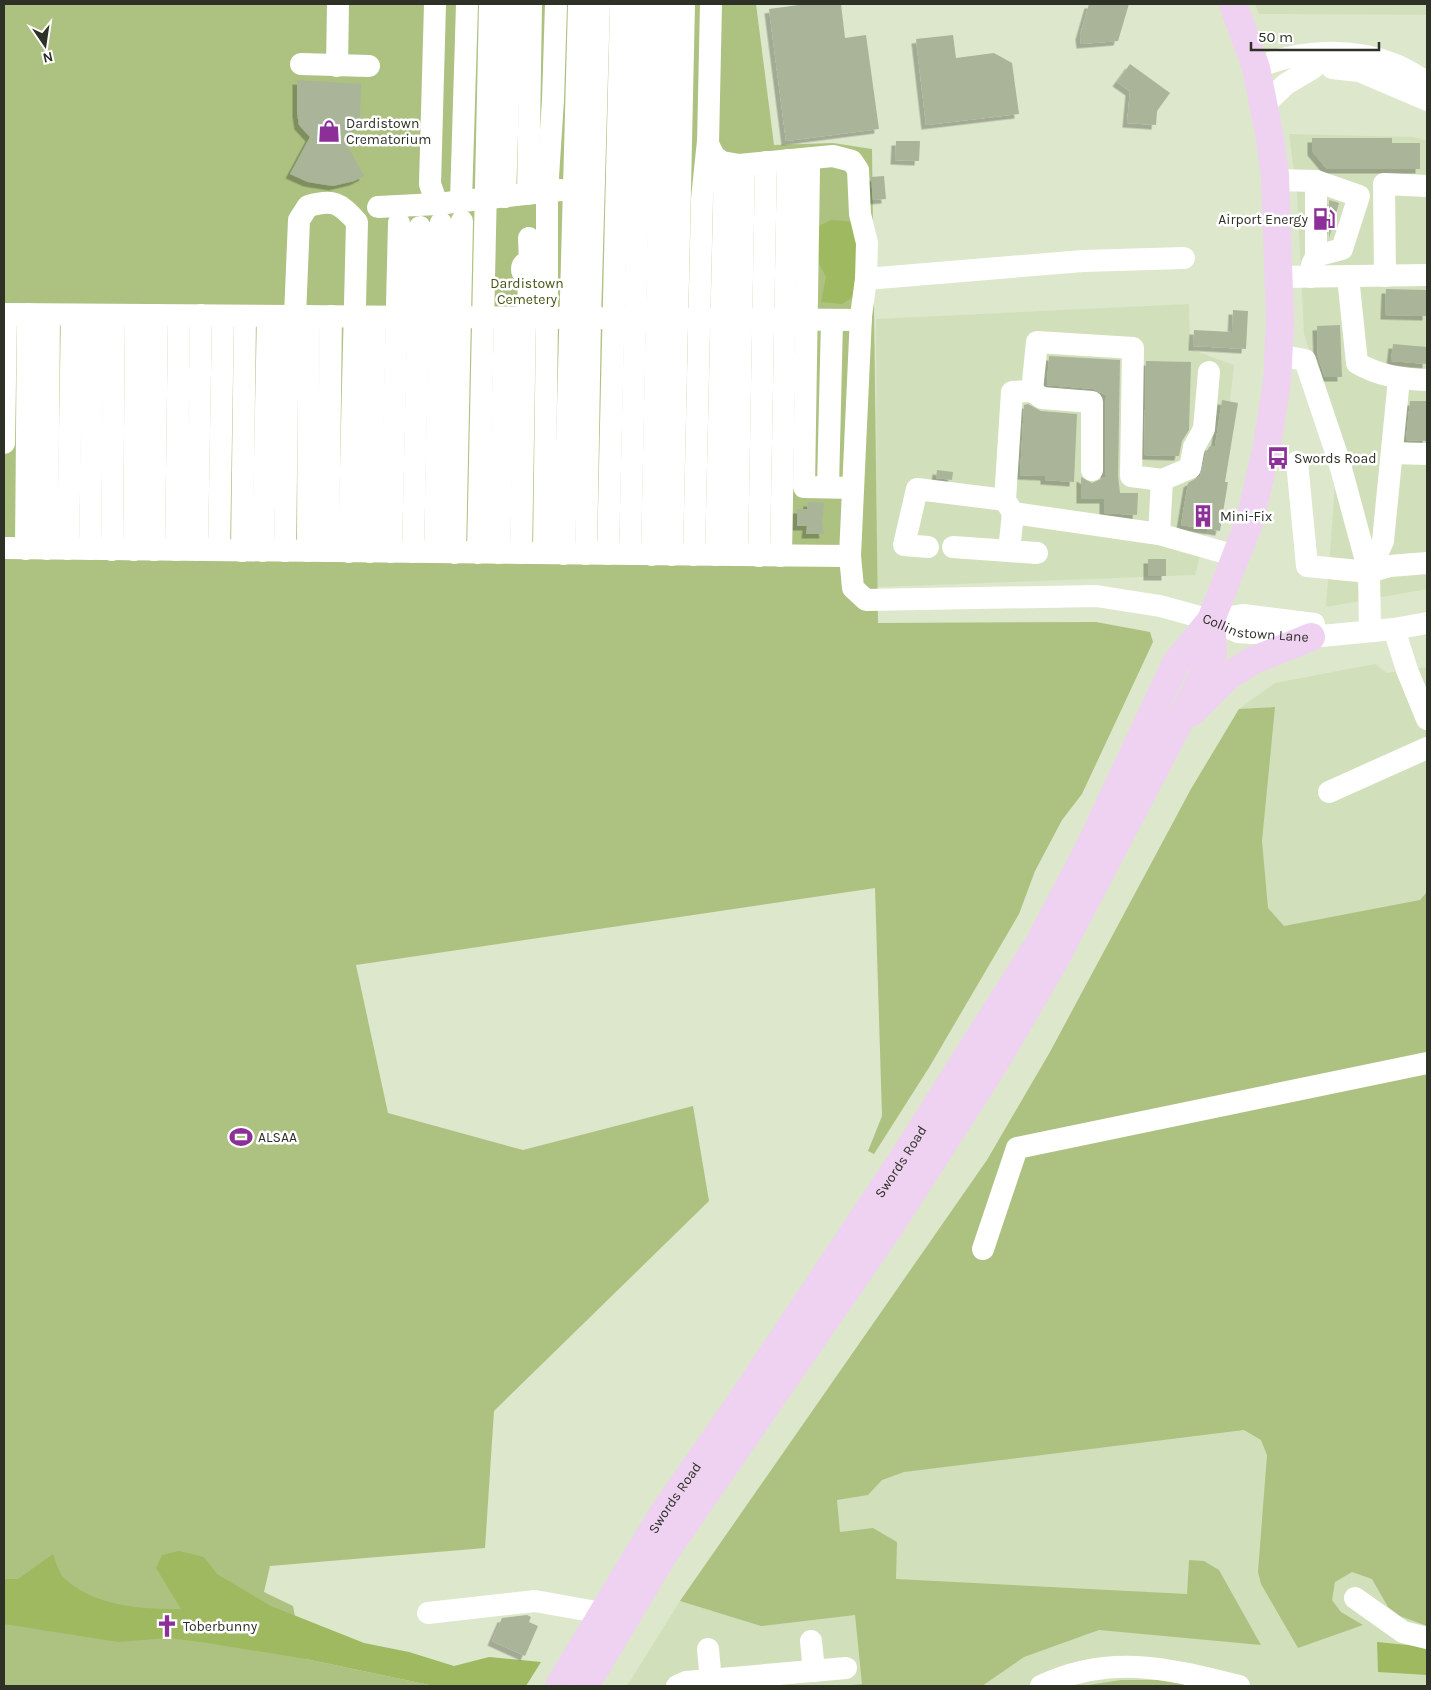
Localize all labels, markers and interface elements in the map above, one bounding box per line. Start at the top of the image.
north arrow [20,20,70,70]
scale bar [1251,20,1378,52]
text: 50 m [1258,28,1293,46]
text: N [41,48,55,67]
place label: Dardistown Crematorium [346,115,431,148]
shop icon: Dardistown Crematorium [316,118,342,144]
fuel station icon: Airport Energy [1311,206,1337,232]
place label: Airport Energy [1218,211,1308,228]
park label: Dardistown Cemetery [490,275,564,308]
bus stop icon: Swords Road [1265,445,1291,471]
place label: Swords Road [1294,450,1377,467]
building icon: Mini-Fix [1190,503,1216,529]
place label: Mini-Fix [1220,508,1272,525]
street label: Collinstown Lane [1201,610,1309,646]
street label: Swords Road [871,1123,931,1201]
sports icon: ALSAA [228,1124,254,1150]
place label: ALSAA [258,1129,297,1146]
street label: Swords Road [645,1459,705,1537]
church icon: Toberbunny [154,1613,180,1639]
place label: Toberbunny [183,1618,258,1635]

